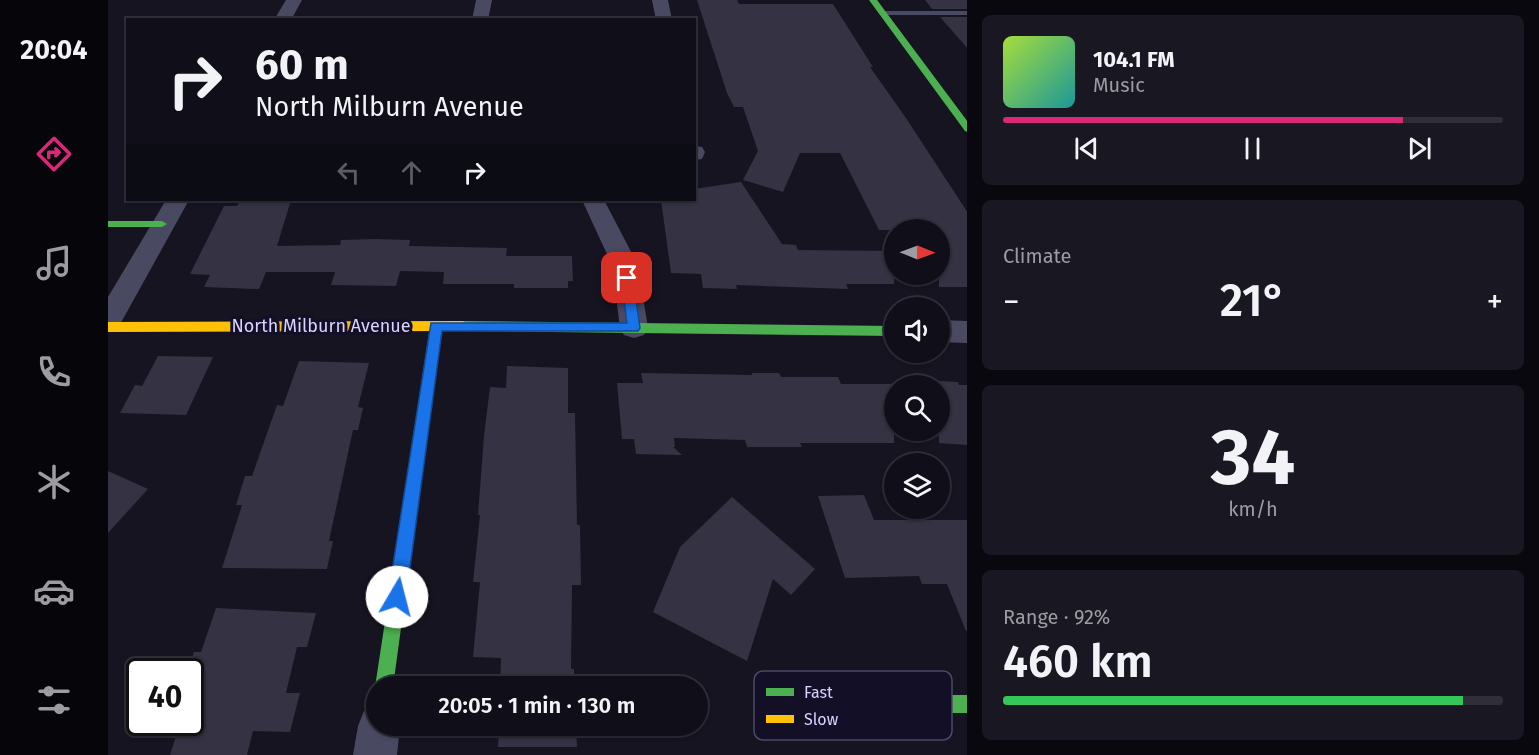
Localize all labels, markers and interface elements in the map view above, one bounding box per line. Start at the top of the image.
text: 20:04 [20,34,88,66]
text: 60 m [255,40,349,90]
icon: right [156,42,234,120]
text: 104.1 FM [1093,46,1174,73]
text: Music [1093,73,1145,97]
text: North Milburn Avenue [255,91,524,123]
icon: previous [1070,132,1103,165]
icon: pause [1236,132,1269,165]
icon: next [1403,132,1436,165]
icon: directions [33,133,75,175]
icon: left [332,156,365,189]
icon: ahead [395,156,428,189]
icon: right [458,156,491,189]
north arrow [884,219,950,285]
map controls [884,219,950,519]
icon: music [33,242,75,284]
text: Climate [1003,244,1071,268]
pin [601,252,652,303]
icon: arrive [610,261,643,294]
text: 21° [1220,274,1286,328]
text: − [1003,282,1020,322]
text: + [1487,282,1503,322]
button: sound [884,297,950,363]
street label: North Milburn Avenue [231,315,411,337]
icon: phone [33,351,75,393]
button: search [884,375,950,441]
text: 34 [1211,411,1295,505]
button: layers [884,453,950,519]
icon: climate [33,461,75,503]
text: km/h [1228,497,1278,521]
position arrow [365,565,429,629]
icon: car [33,570,75,612]
text: Range · 92% [1003,605,1110,629]
text: 460 km [1003,635,1153,689]
speed limit sign: 40 [126,658,204,736]
legend [754,671,952,740]
icon: filters [33,679,75,721]
text: Fast [804,683,833,702]
text: 20:05 · 1 min · 130 m [439,692,635,719]
text: Slow [804,710,839,729]

